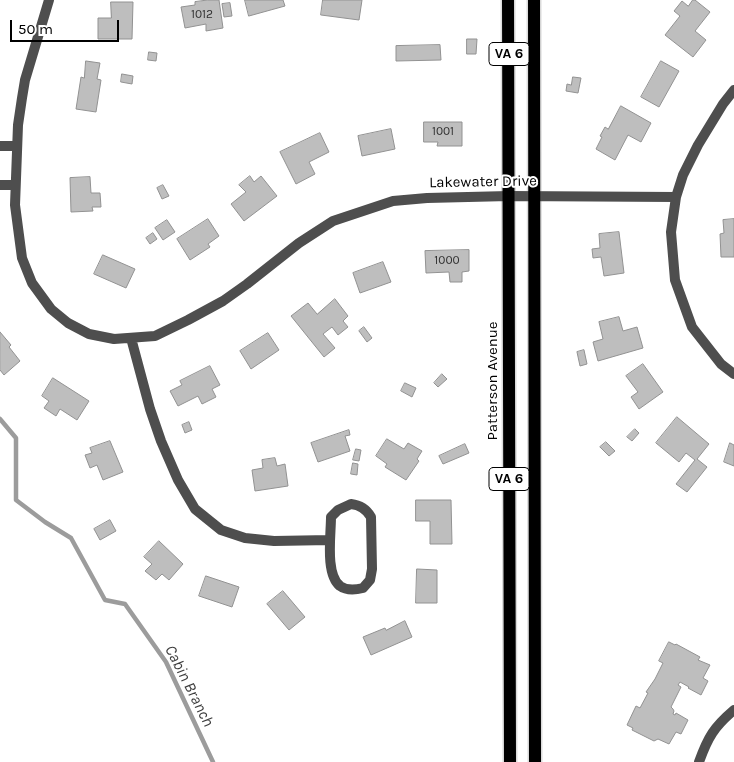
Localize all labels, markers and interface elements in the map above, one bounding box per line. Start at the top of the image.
house number: 1012 [191,8,213,22]
scale bar [12,10,121,42]
text: 50 m [18,20,53,38]
road number: VA 6 [489,42,529,66]
house number: 1001 [432,125,454,139]
street label: Lakewater Drive [429,172,537,192]
house number: 1000 [434,254,460,268]
street label: Patterson Avenue [484,321,502,441]
road number: VA 6 [489,468,529,490]
water label: Cabin Branch [160,642,218,730]

